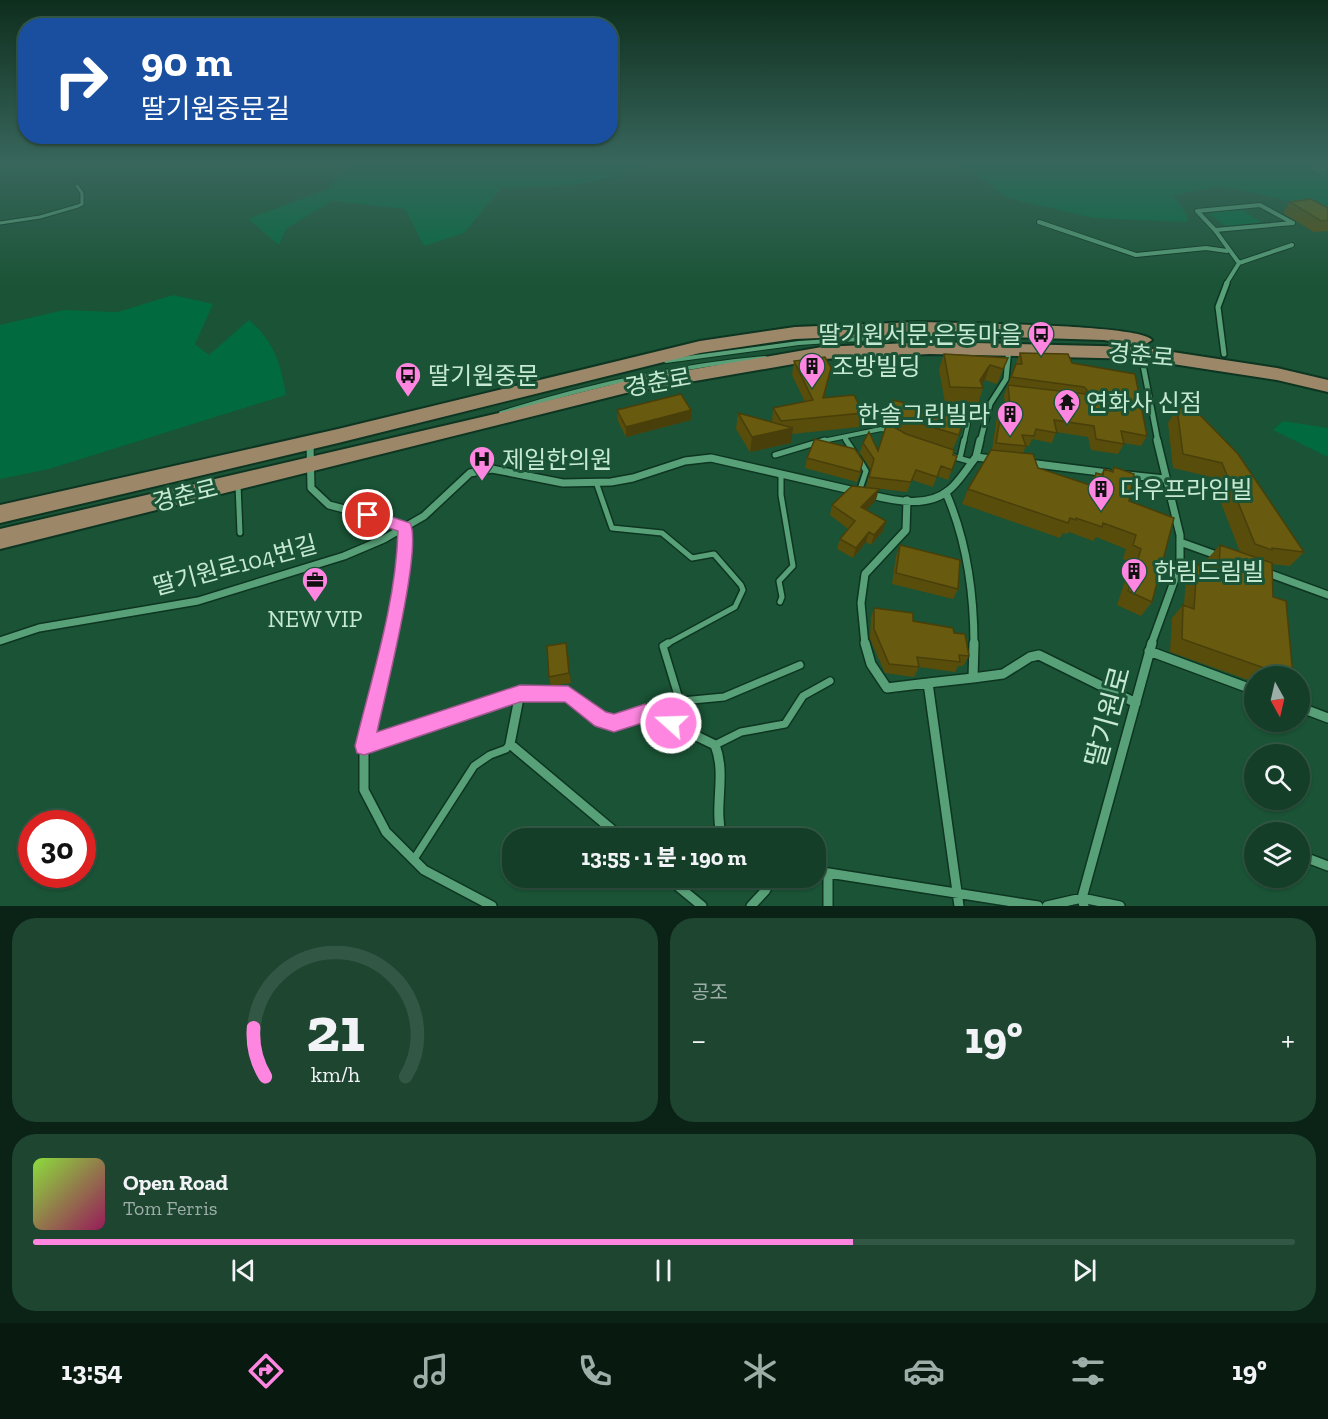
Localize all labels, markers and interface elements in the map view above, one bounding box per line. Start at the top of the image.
text: 90 m [141,36,232,87]
icon: right [42,42,120,120]
text: 딸기원중문길 [141,93,290,125]
bus stop icon: 딸기원서문.은동마을 [1026,319,1056,357]
place label: 딸기원서문.은동마을 [818,320,1022,349]
street label: 경춘로 [1107,338,1175,372]
building icon: 조방빌딩 [797,351,827,389]
place label: 조방빌딩 [832,352,920,381]
bus stop icon: 딸기원중문 [393,360,423,398]
place label: 딸기원중문 [428,361,538,390]
street label: 경춘로 [623,362,693,402]
temple icon: 연화사 신점 [1052,387,1082,425]
place label: 연화사 신점 [1086,388,1202,417]
building icon: 한솔그린빌라 [995,399,1025,437]
place label: 한솔그린빌라 [858,400,990,429]
hospital icon: 제일한의원 [467,444,497,482]
place label: 제일한의원 [502,445,612,474]
street label: 경춘로 [149,473,221,517]
building icon: 다우프라임빌 [1086,474,1116,512]
place label: 다우프라임빌 [1120,475,1252,504]
pin [342,489,393,540]
icon: arrive [351,498,384,531]
street label: 딸기원로104번길 [150,529,320,601]
building icon: 한림드림빌 [1119,556,1149,594]
place label: 한림드림빌 [1154,557,1264,586]
office icon: NEW VIP [300,565,330,603]
place label: NEW VIP [267,604,363,633]
street label: 딸기원로 [1079,663,1137,771]
north arrow [1244,666,1310,732]
map controls [1244,666,1310,888]
position arrow [639,691,703,755]
button: search [1244,744,1310,810]
speed limit sign: 30 [18,810,96,888]
button: layers [1244,822,1310,888]
text: 13:55 · 1 분 · 190 m [581,844,747,871]
text: 공조 [691,980,728,1004]
text: 21 [306,992,364,1067]
text: 19° [965,1011,1023,1065]
text: − [691,1020,706,1059]
text: + [1281,1020,1295,1059]
text: km/h [311,1062,359,1087]
text: Open Road [123,1169,228,1196]
text: Tom Ferris [123,1196,218,1220]
icon: previous [227,1254,260,1287]
icon: pause [647,1254,680,1287]
icon: next [1068,1254,1101,1287]
icon: directions [245,1350,287,1392]
icon: music [410,1350,452,1392]
icon: phone [574,1350,616,1392]
icon: climate [739,1350,781,1392]
icon: car [903,1350,945,1392]
icon: filters [1067,1350,1109,1392]
text: 13:54 [61,1355,123,1387]
text: 19° [1232,1355,1267,1387]

